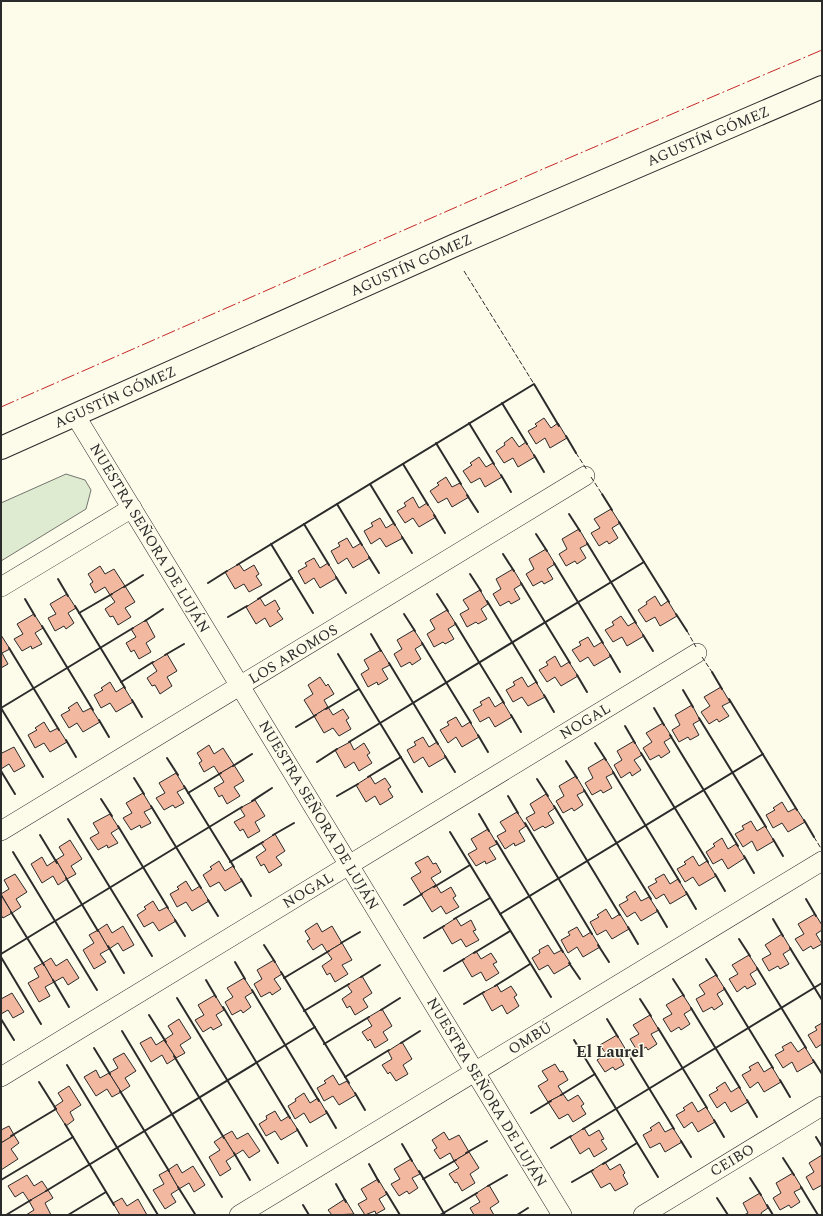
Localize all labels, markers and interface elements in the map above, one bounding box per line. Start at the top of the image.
street label: AGUSTÍN GÓMEZ [643,100,773,173]
street label: AGUSTÍN GÓMEZ [347,228,476,303]
street label: AGUSTÍN GÓMEZ [51,360,180,435]
street label: NUESTRA SEÑORA DE LUJÁN [84,439,216,638]
street label: LOS AROMOS [244,619,342,690]
street label: NOGAL [555,697,615,746]
street label: NUESTRA SEÑORA DE LUJÁN [253,716,385,915]
street label: NOGAL [278,866,338,915]
street label: NUESTRA SEÑORA DE LUJÁN [421,993,553,1192]
street label: OMBÚ [504,1016,557,1061]
district label: El Laurel [576,1040,644,1064]
street label: CEIBO [706,1138,759,1183]

